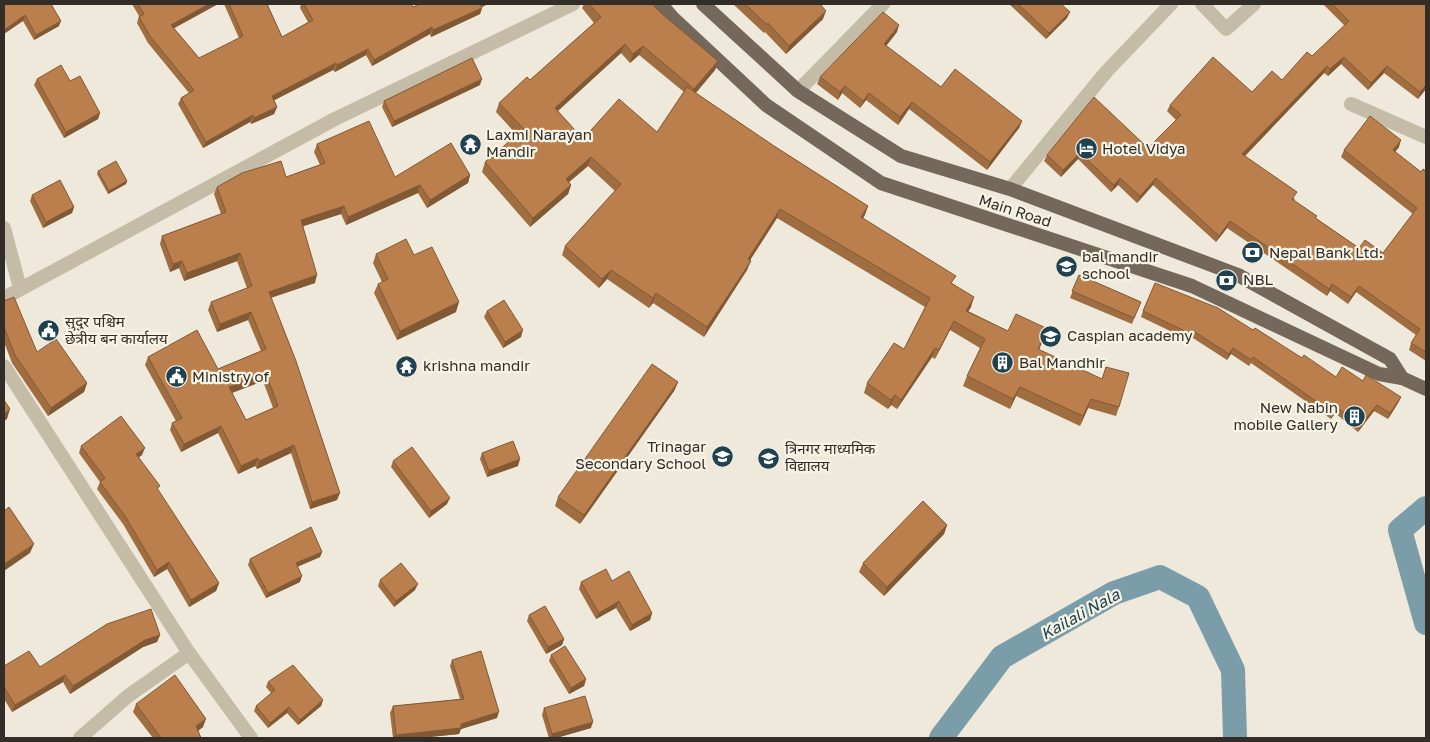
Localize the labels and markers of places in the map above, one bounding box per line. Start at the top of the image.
place label: Laxmi Narayan Mandir [486,125,592,160]
temple icon: Laxmi Narayan Mandir [458,132,482,156]
hotel icon: Hotel Vidya [1074,137,1098,161]
place label: Hotel Vidya [1102,139,1185,157]
bank icon: Nepal Bank Ltd. [1241,241,1265,265]
place label: Nepal Bank Ltd. [1269,243,1383,261]
place label: bal mandir school [1082,247,1158,282]
school or university icon: bal mandir school [1054,254,1078,278]
bank icon: NBL [1215,268,1239,292]
place label: NBL [1243,270,1273,288]
place label: सुदुर पश्चिम छेत्रीय बन कार्यालय [65,312,168,347]
public building icon: सुदुर पश्चिम छेत्रीय बन कार्यालय [37,319,61,343]
school or university icon: Caspian academy [1039,324,1063,348]
place label: Caspian academy [1067,326,1193,344]
building icon: Bal Mandhir [991,351,1015,375]
place label: Bal Mandhir [1019,353,1105,371]
temple icon: krishna mandir [395,354,419,378]
place label: krishna mandir [423,356,530,374]
public building icon: Ministry of [164,365,188,389]
place label: Ministry of [192,367,269,385]
place label: New Nabin mobile Gallery [1233,398,1339,433]
building icon: New Nabin mobile Gallery [1342,405,1366,429]
place label: Trinagar Secondary School [575,437,706,472]
place label: त्रिनगर माध्यमिक विद्यालय [785,439,876,474]
school or university icon: Trinagar Secondary School [710,444,734,468]
school or university icon: त्रिनगर माध्यमिक विद्यालय [757,446,781,470]

